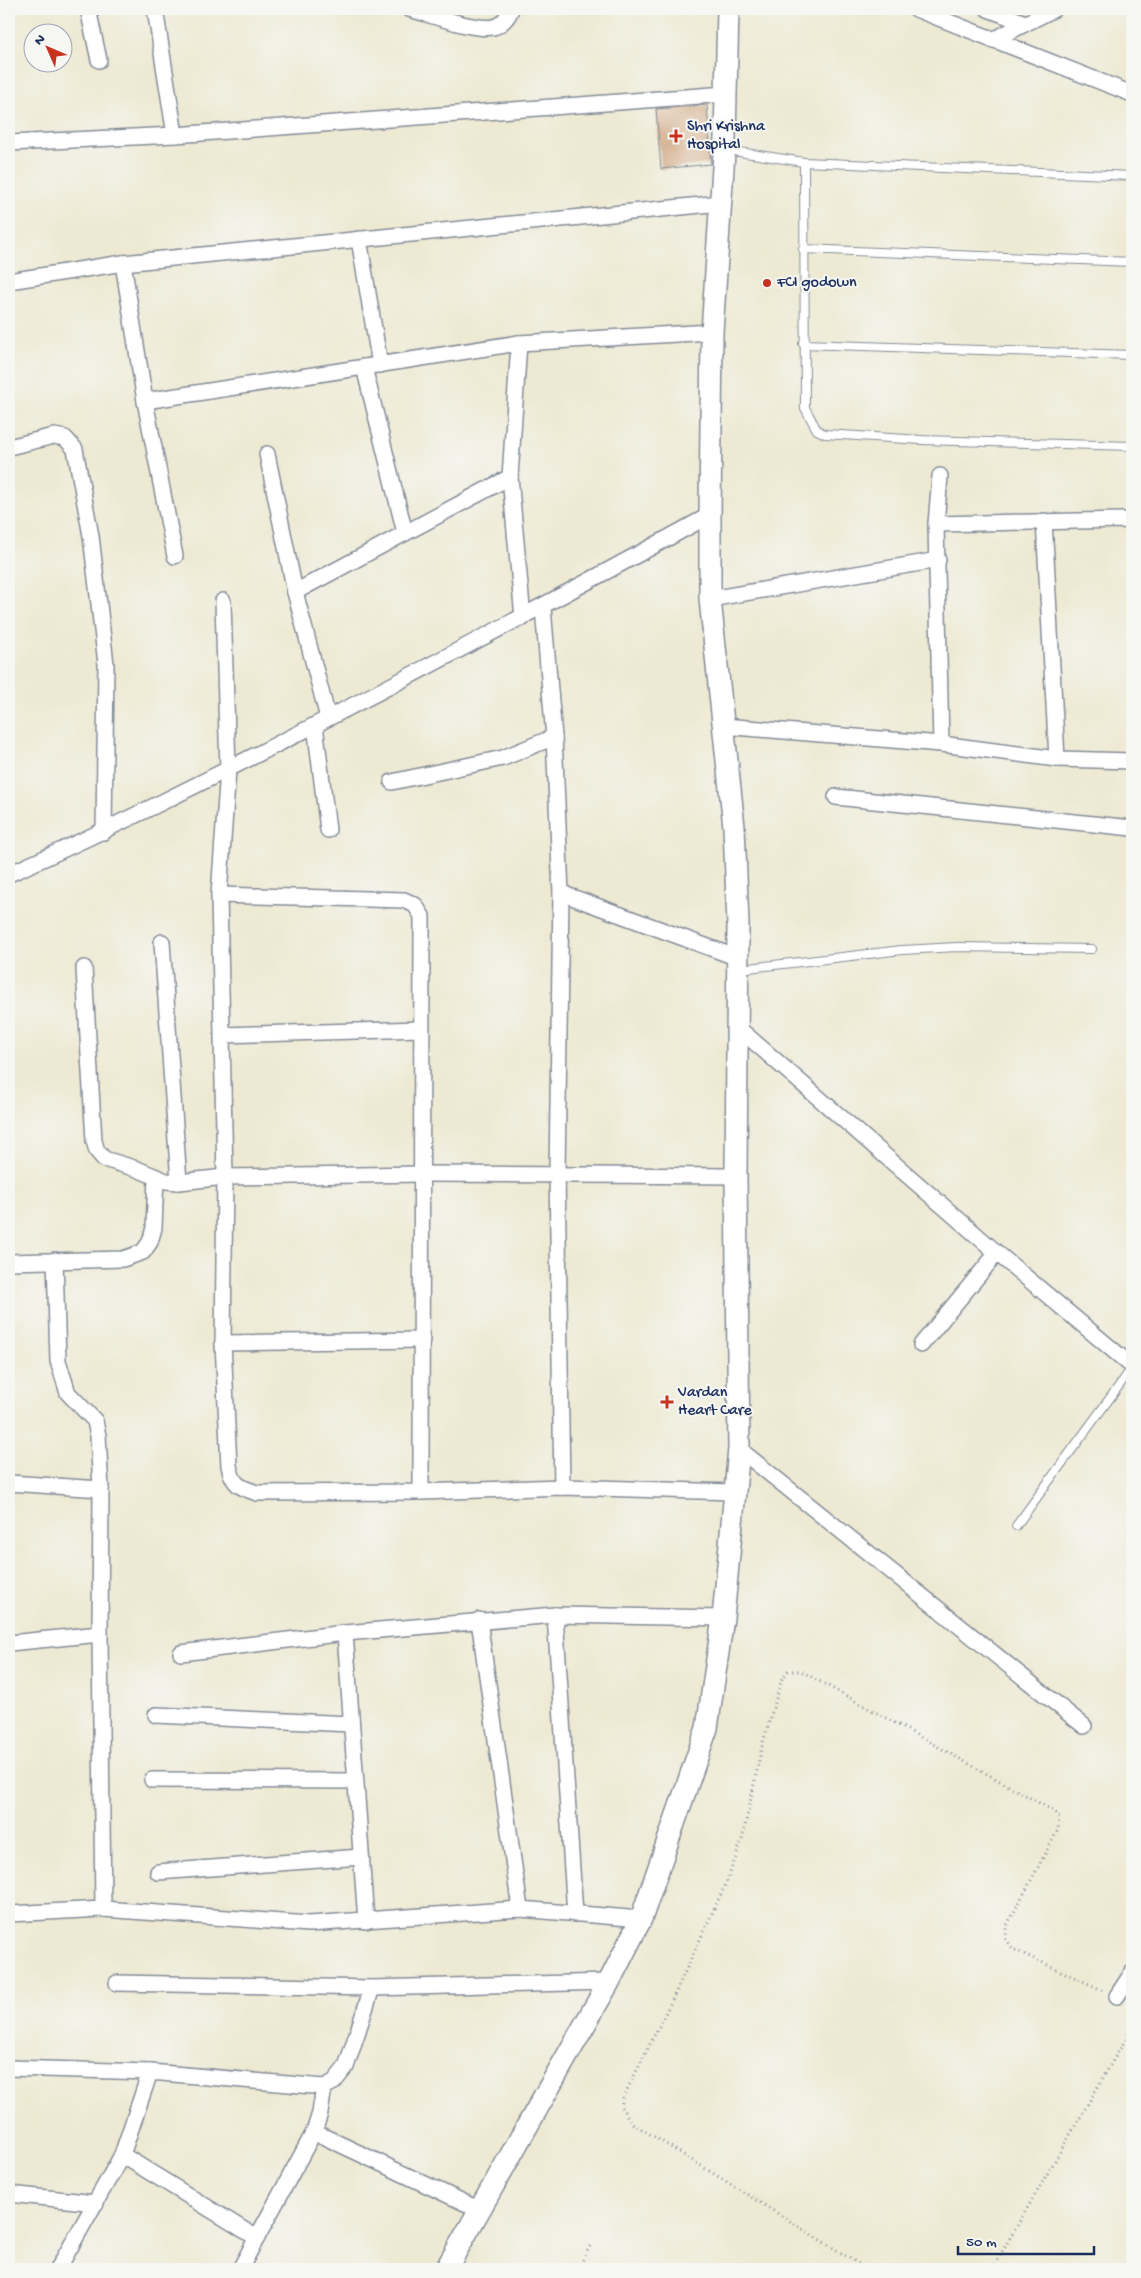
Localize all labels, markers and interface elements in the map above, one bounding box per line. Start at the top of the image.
north arrow [22,22,72,72]
text: N [31,31,50,50]
place label: Shri Krishna Hospital [687,118,766,155]
marker: Shri Krishna Hospital [669,129,683,143]
place label: FCI godown [776,274,857,293]
marker: FCI godown [761,277,773,289]
place label: Vardan Heart Care [677,1384,752,1421]
marker: Vardan Heart Care [660,1395,674,1409]
scale bar [958,2223,1095,2255]
text: 50 m [966,2234,997,2252]

